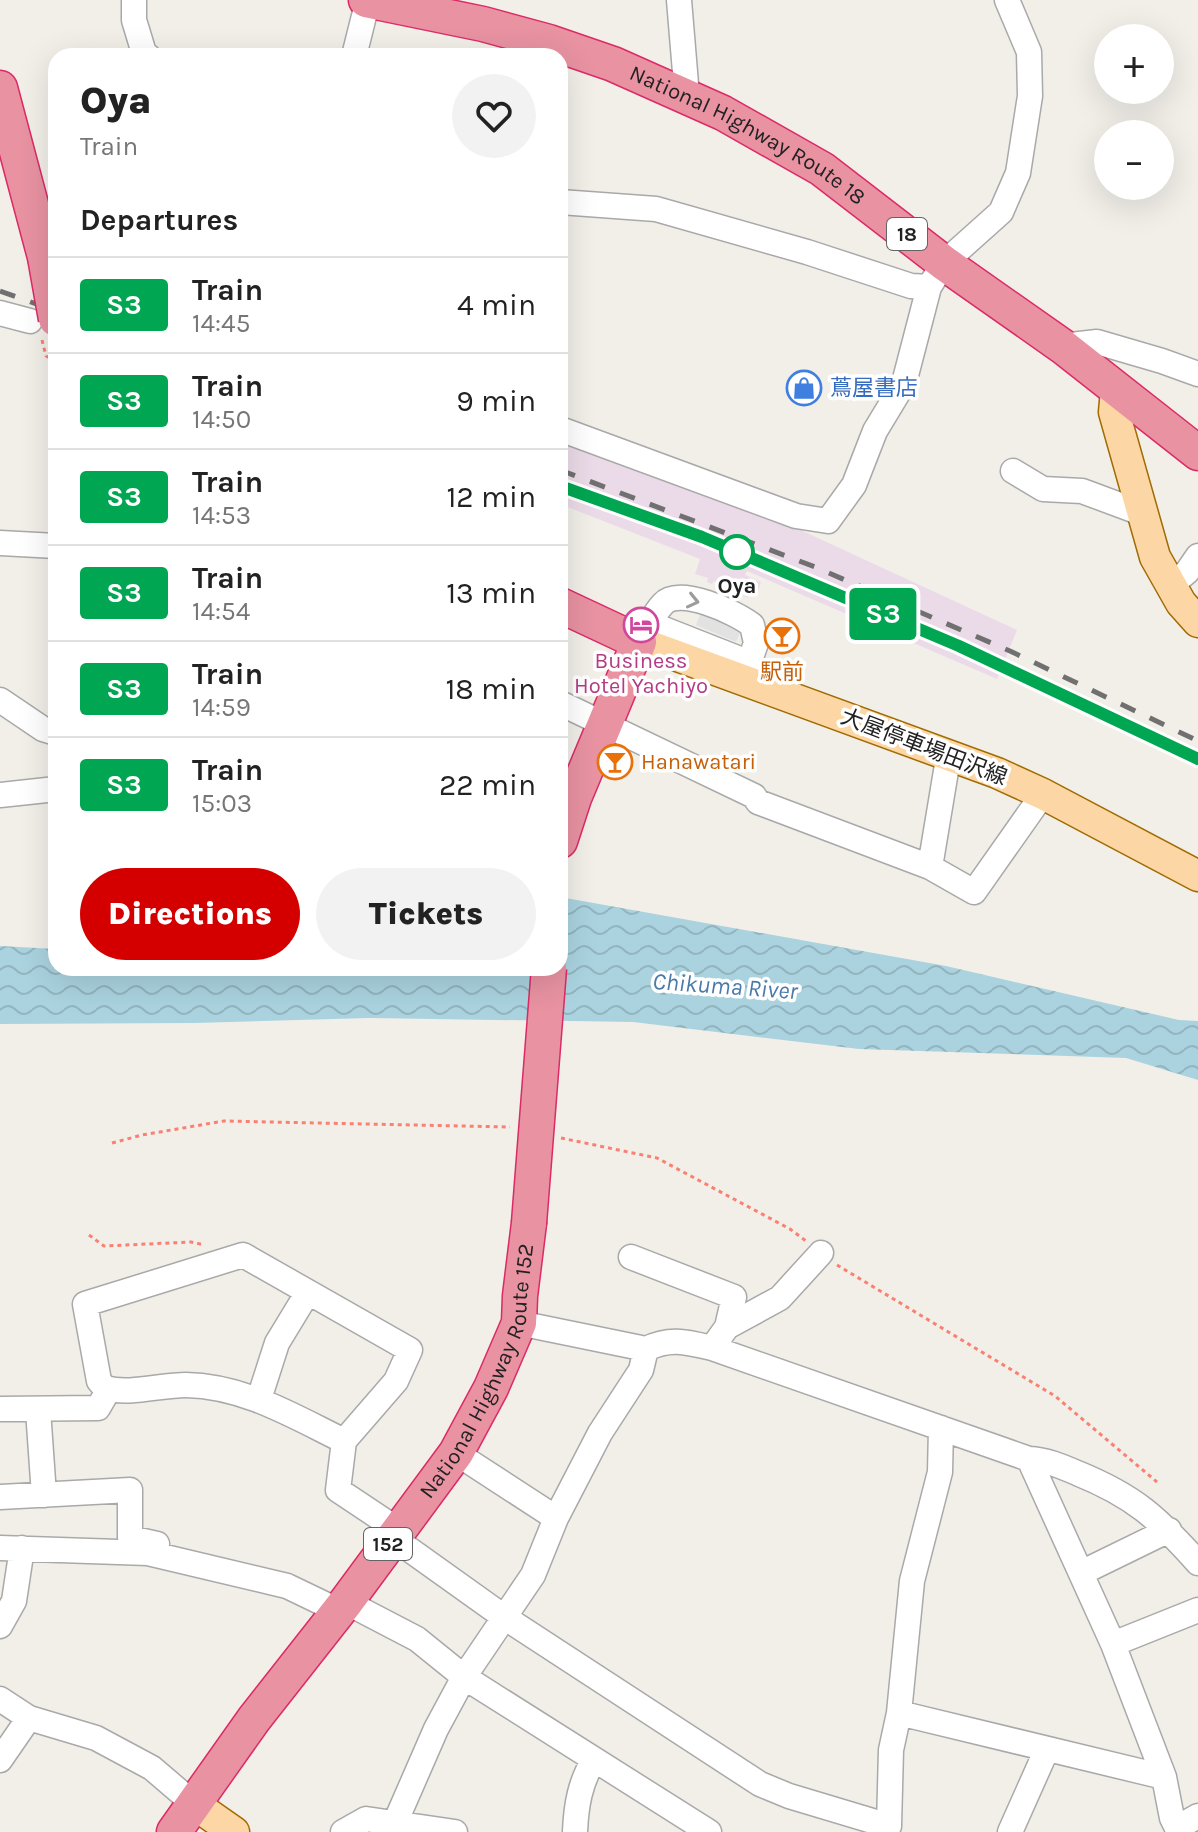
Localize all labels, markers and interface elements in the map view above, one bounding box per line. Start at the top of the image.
map controls [1094,24,1174,200]
button: + [1094,24,1174,104]
street label: National Highway Route 18 [626,60,871,211]
button: heart [452,74,536,158]
text: Oya [80,78,152,123]
button: − [1094,120,1174,200]
text: Train [80,131,138,162]
text: Departures [80,202,238,238]
road number: 18 [887,218,927,250]
text: Train [192,272,263,308]
text: 4 min [457,287,536,323]
text: S3 [106,288,142,321]
text: 14:45 [192,308,250,339]
text: Train [192,368,263,404]
shop icon: 蔦屋書店 [785,369,823,407]
place label: 蔦屋書店 [830,375,918,401]
text: 9 min [456,383,536,419]
text: S3 [106,384,142,417]
text: 14:50 [192,404,251,435]
text: Train [192,464,263,500]
text: 12 min [446,479,536,515]
text: S3 [106,480,142,513]
text: 14:53 [192,500,251,531]
marker: Oya [720,535,754,569]
text: Train [192,560,263,596]
place label: Oya [718,573,756,599]
text: 13 min [446,575,536,611]
text: S3 [106,576,142,609]
line badge: S3 [847,588,919,640]
one-way arrow [686,591,700,608]
text: 14:54 [192,596,250,627]
text: S3 [865,597,901,630]
hotel icon: Business Hotel Yachiyo [622,606,660,644]
bar icon: 駅前 [763,617,801,655]
place label: Business Hotel Yachiyo [574,648,708,699]
text: Train [192,656,263,692]
place label: 駅前 [760,659,804,685]
text: 18 min [445,671,536,707]
text: S3 [106,672,142,705]
text: 14:59 [192,692,251,723]
street label: 大屋停車場田沢線 [837,703,1011,791]
bar icon: Hanawatari [596,743,634,781]
place label: Hanawatari [641,749,756,775]
text: Train [192,752,263,788]
text: 22 min [439,767,536,803]
text: S3 [106,768,142,801]
text: 15:03 [192,788,252,819]
button: Directions [80,868,300,960]
button: Tickets [316,868,536,960]
water label: Chikuma River [652,967,799,1005]
street label: National Highway Route 152 [414,1242,539,1504]
road number: 152 [364,1528,412,1560]

